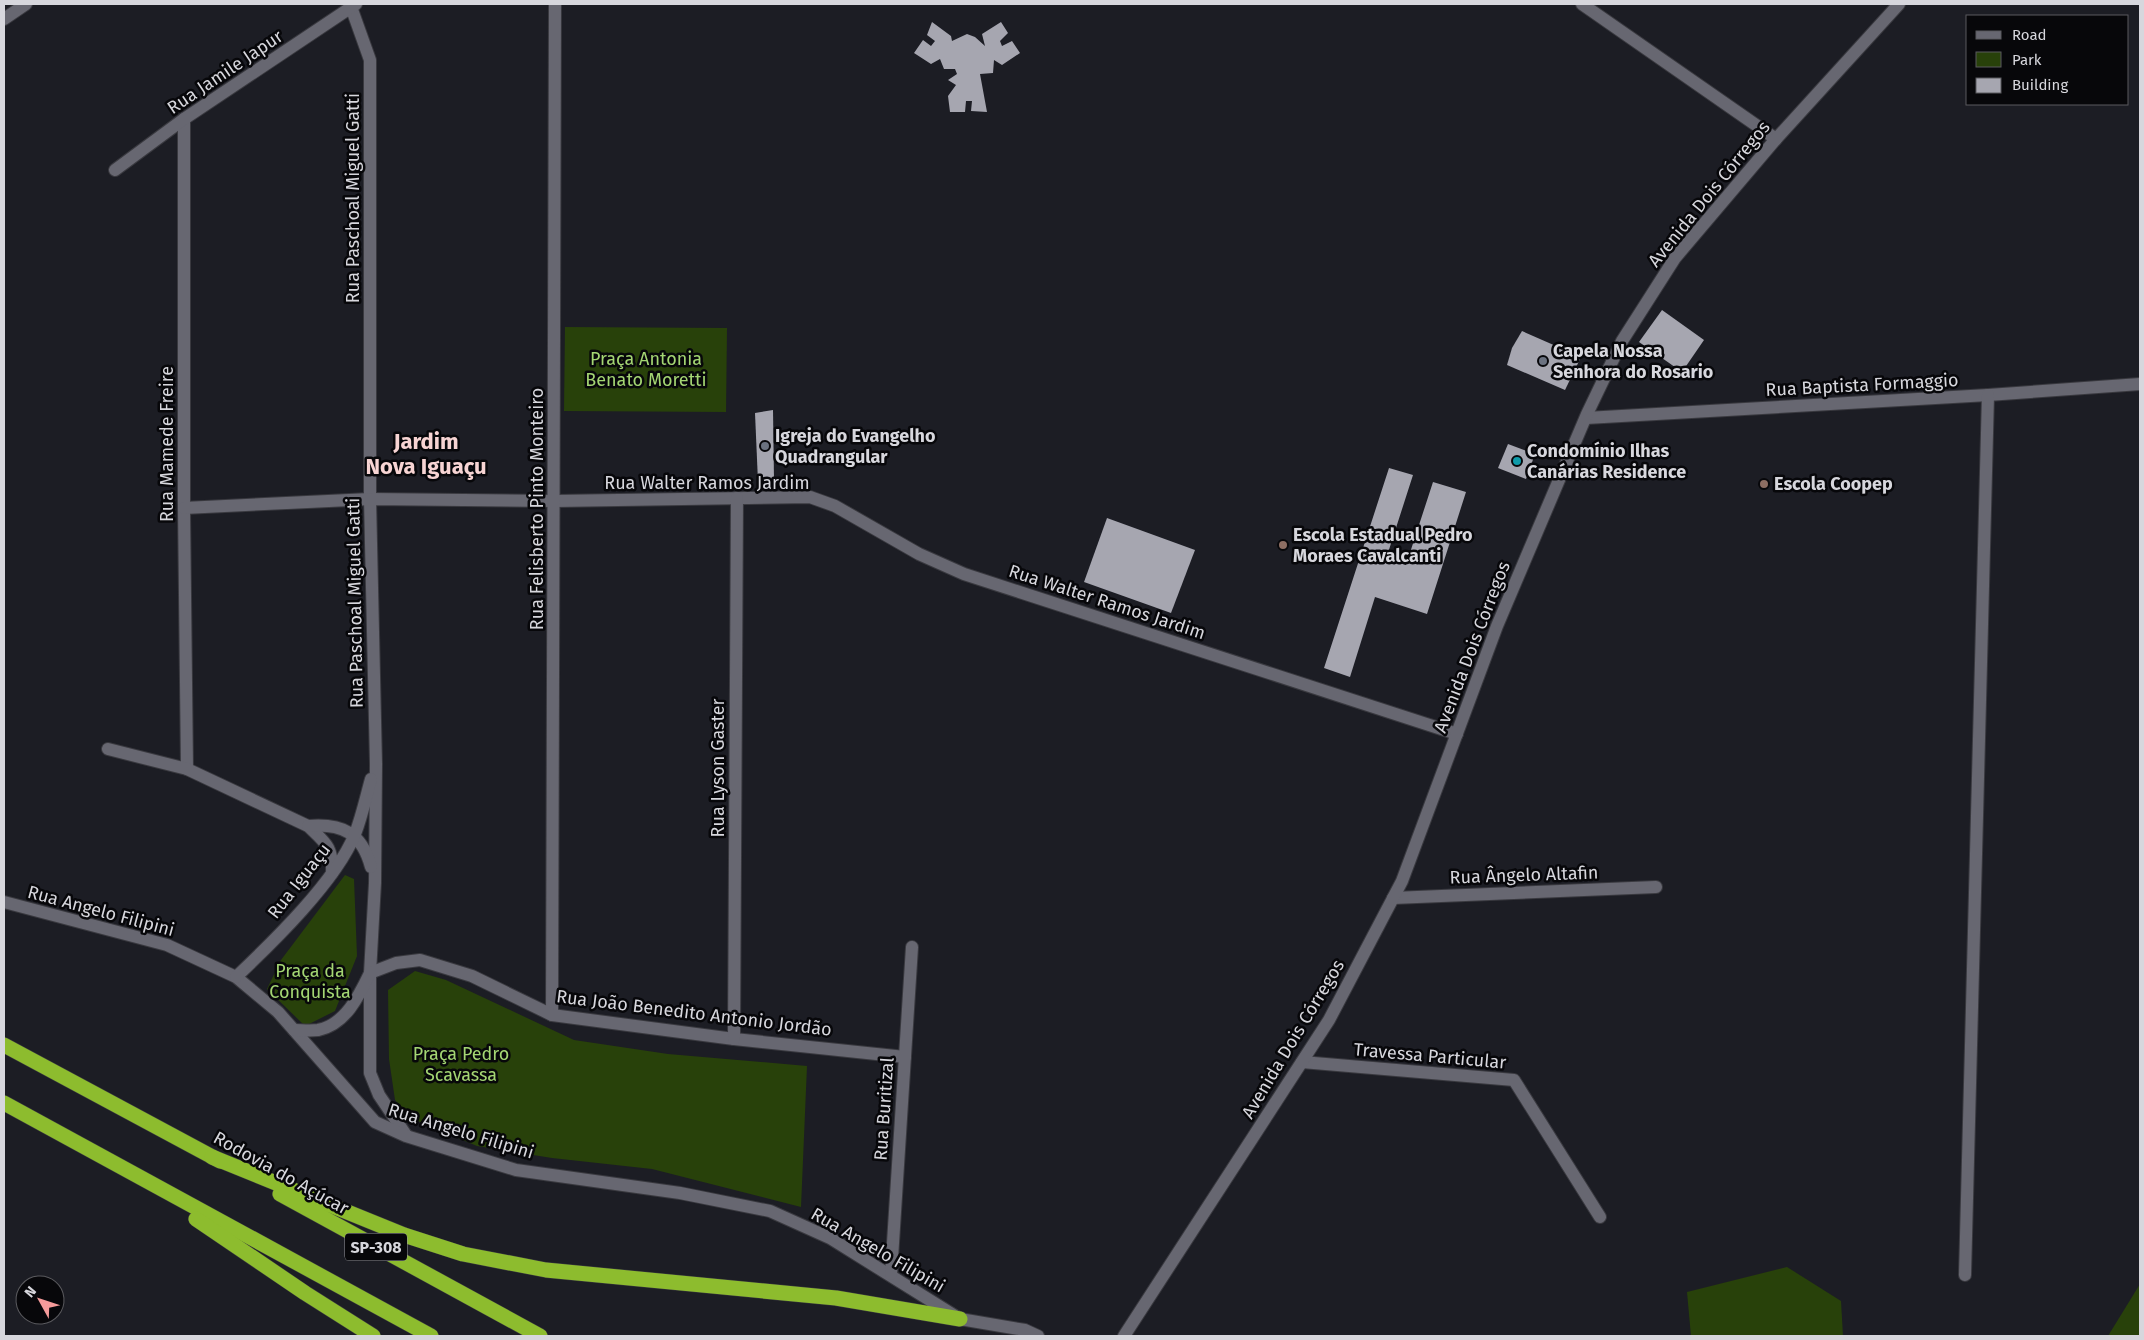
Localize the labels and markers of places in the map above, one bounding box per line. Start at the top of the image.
place label: Capela Nossa Senhora do Rosario [1553,340,1713,383]
marker: Capela Nossa Senhora do Rosario [1537,355,1549,367]
place label: Igreja do Evangelho Quadrangular [775,425,935,468]
marker: Igreja do Evangelho Quadrangular [759,440,771,452]
place label: Condomínio Ilhas Canárias Residence [1527,440,1686,483]
marker: Condomínio Ilhas Canárias Residence [1511,455,1523,467]
place label: Escola Coopep [1774,473,1893,495]
marker: Escola Coopep [1758,478,1770,490]
place label: Escola Estadual Pedro Moraes Cavalcanti [1293,524,1472,567]
marker: Escola Estadual Pedro Moraes Cavalcanti [1277,539,1289,551]

